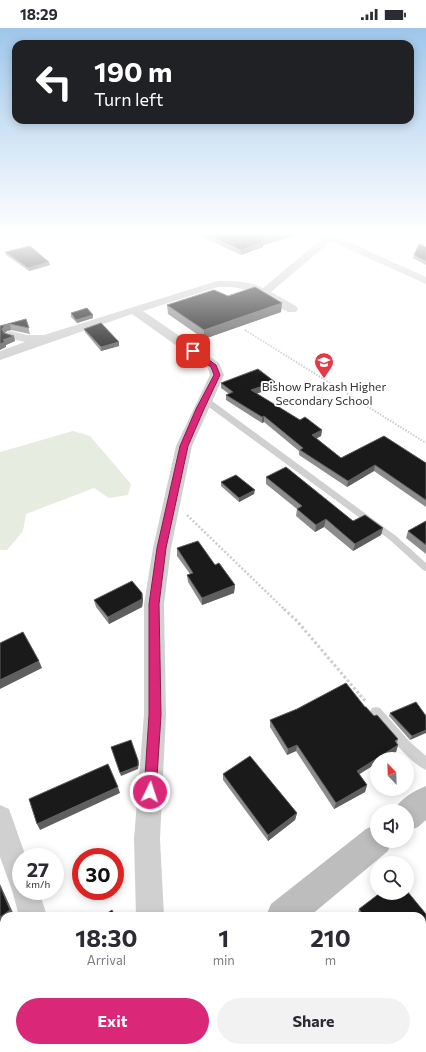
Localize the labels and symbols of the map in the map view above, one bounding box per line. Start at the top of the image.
pin [176,334,210,368]
school or university icon: Bishow Prakash Higher Secondary School [313,351,335,379]
place label: Bishow Prakash Higher Secondary School [262,379,386,407]
north arrow [370,752,414,796]
position arrow [129,771,171,813]
speed limit sign: 30 [72,848,124,900]

